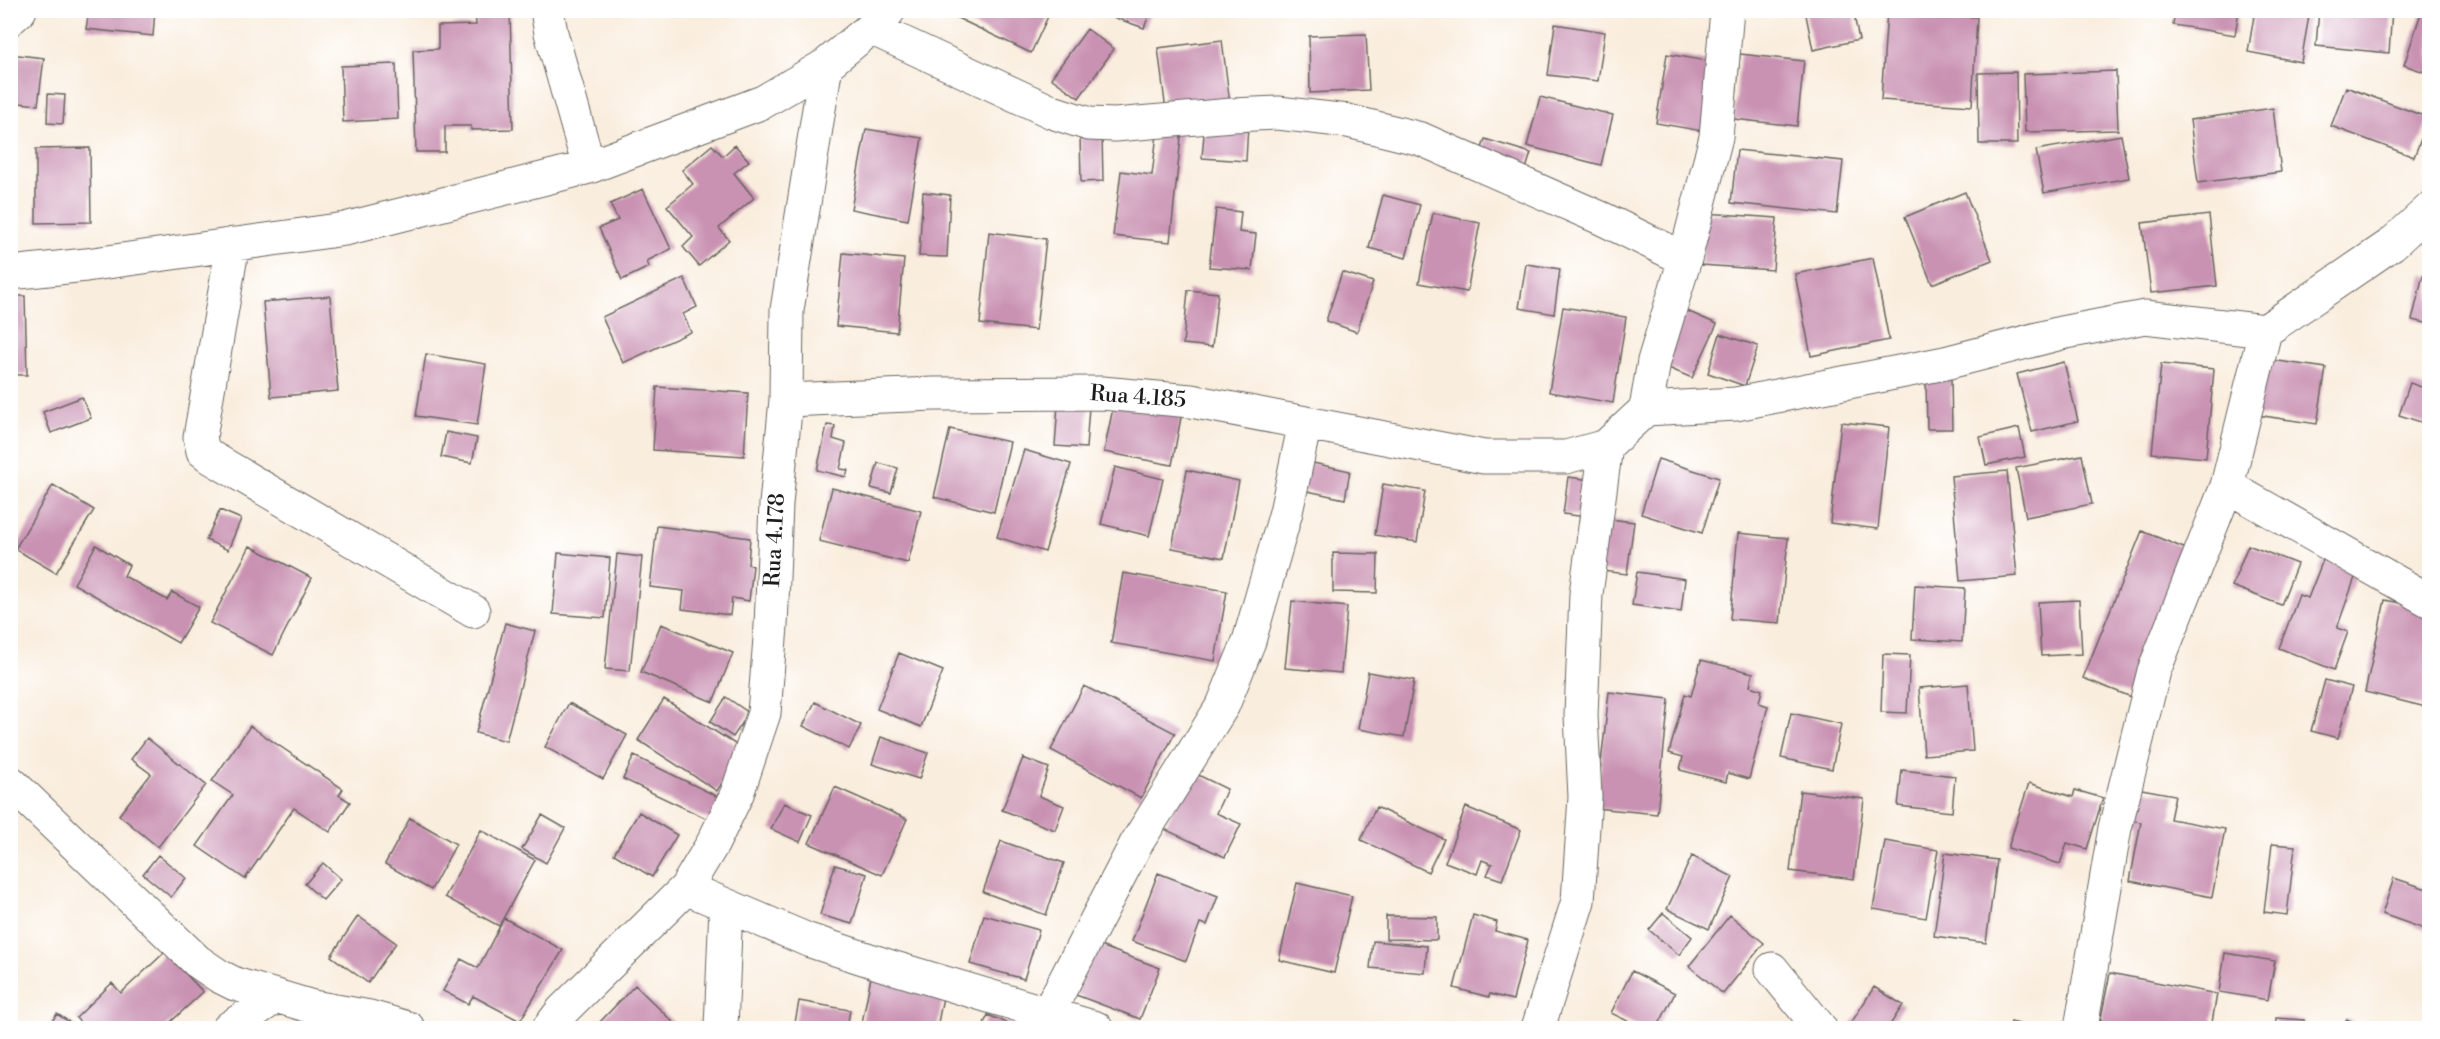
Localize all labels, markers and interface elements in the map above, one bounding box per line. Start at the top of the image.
street label: Rua 4.185 [1089,380,1187,414]
street label: Rua 4.178 [759,492,791,588]

